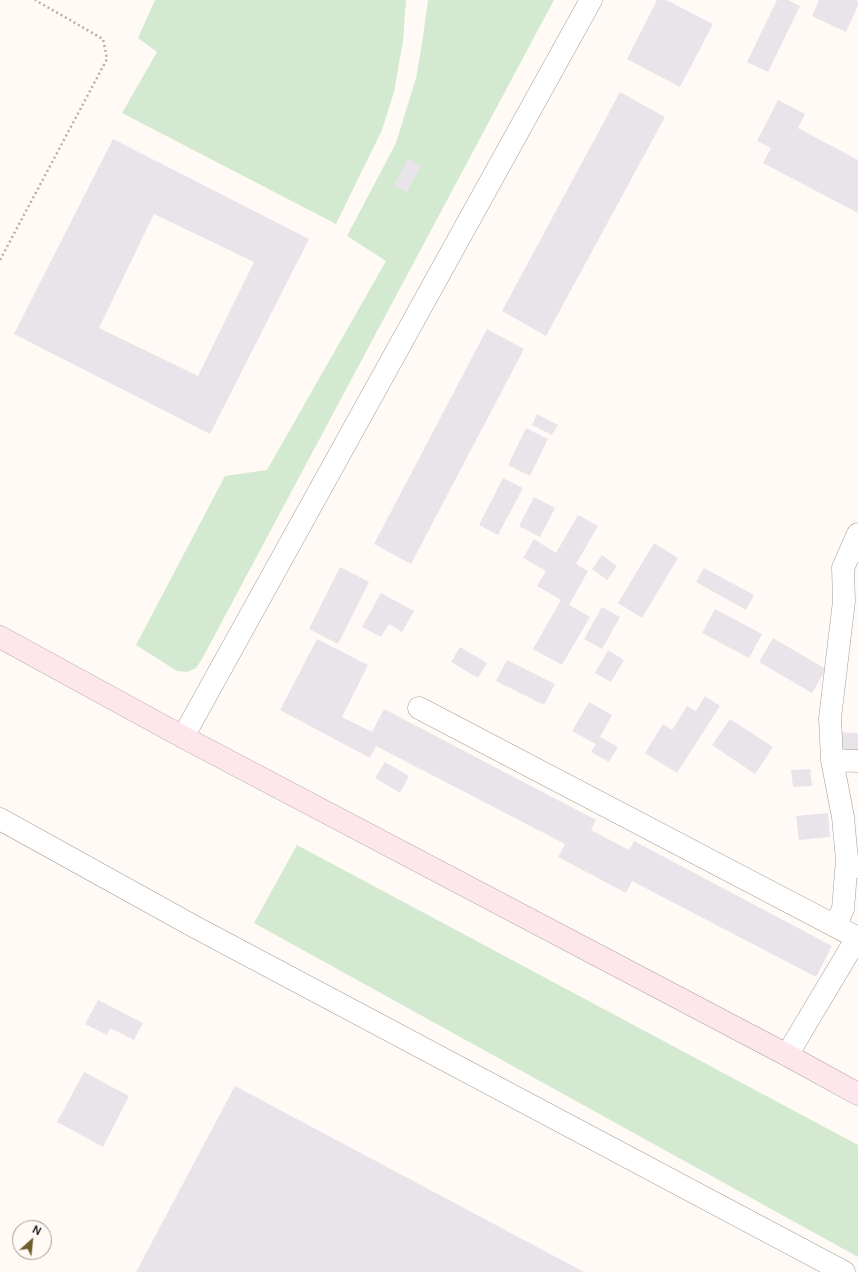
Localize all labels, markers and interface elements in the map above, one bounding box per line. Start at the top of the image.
north arrow [12,1220,52,1260]
text: N [30,1221,44,1238]

